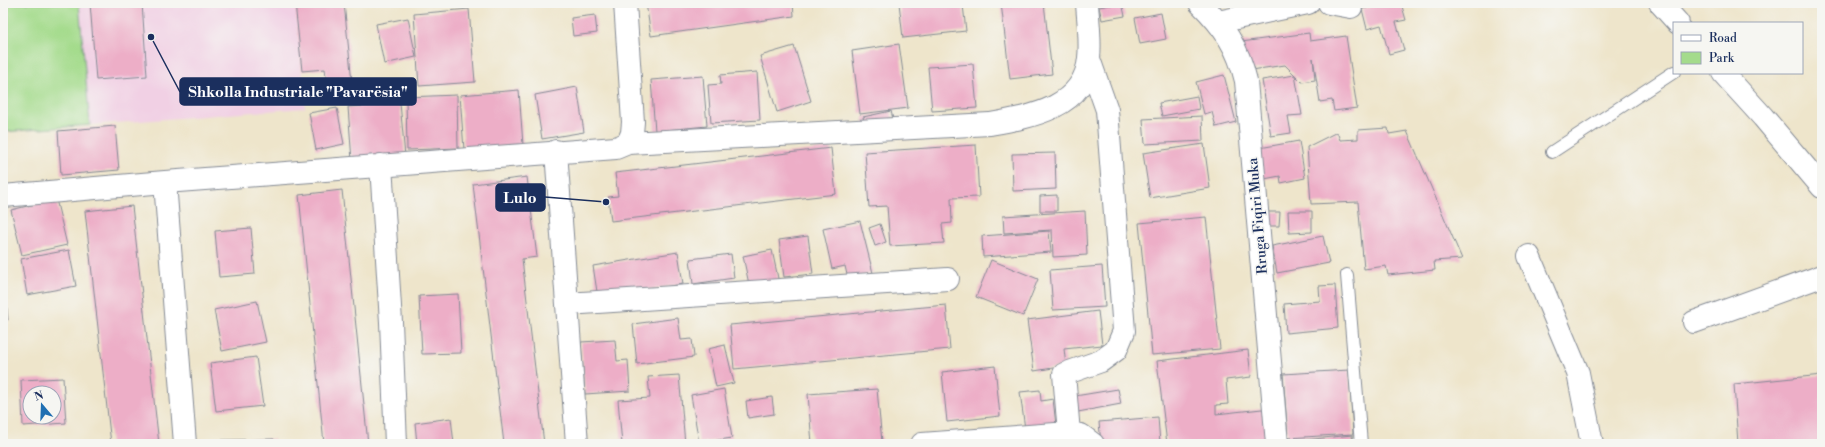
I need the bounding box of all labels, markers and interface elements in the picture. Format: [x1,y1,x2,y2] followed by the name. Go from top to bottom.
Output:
[1673,22,1803,74] legend
[1709,31,1737,46] text: Road
[1709,51,1735,66] text: Park
[180,78,416,105] callout: Shkolla Industriale "Pavarësia"
[188,83,408,102] text: Shkolla Industriale "Pavarësia"
[1244,156,1272,275] street label: Rruga Fiqiri Muka
[496,184,545,211] callout: Lulo
[503,189,537,208] text: Lulo
[22,385,62,425] north arrow
[33,388,46,405] text: N

